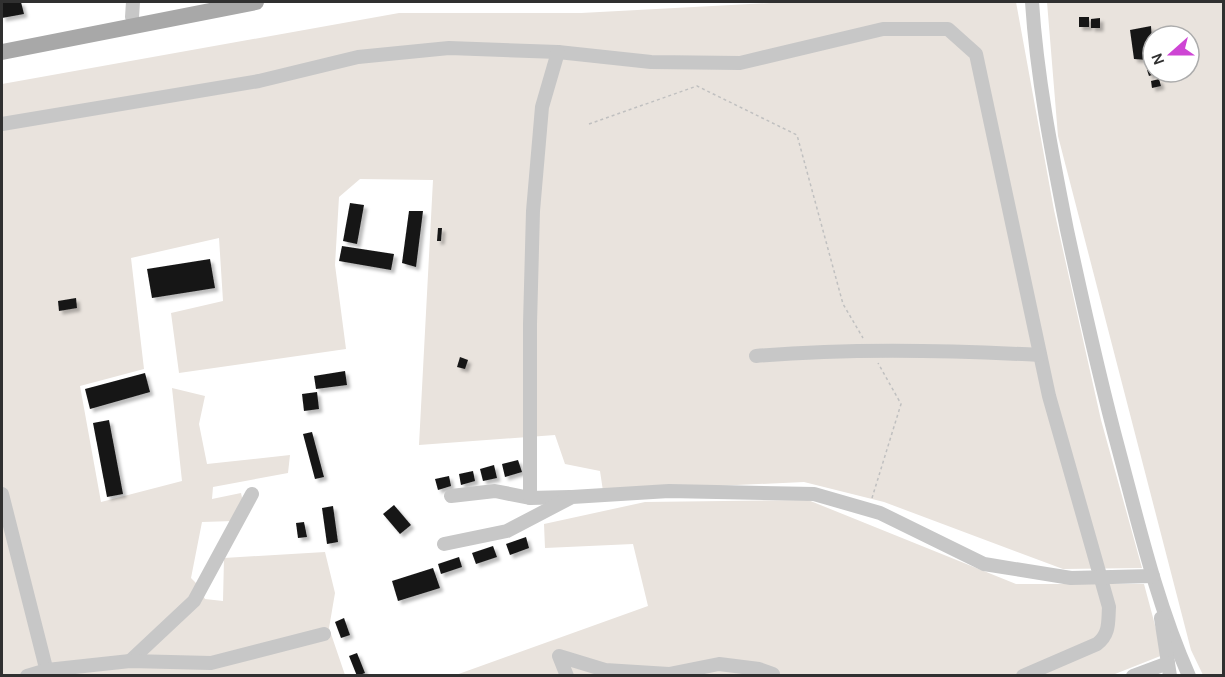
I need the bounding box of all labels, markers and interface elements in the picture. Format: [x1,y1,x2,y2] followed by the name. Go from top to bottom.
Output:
[1141,24,1201,84] north arrow
[1147,50,1168,68] text: N

